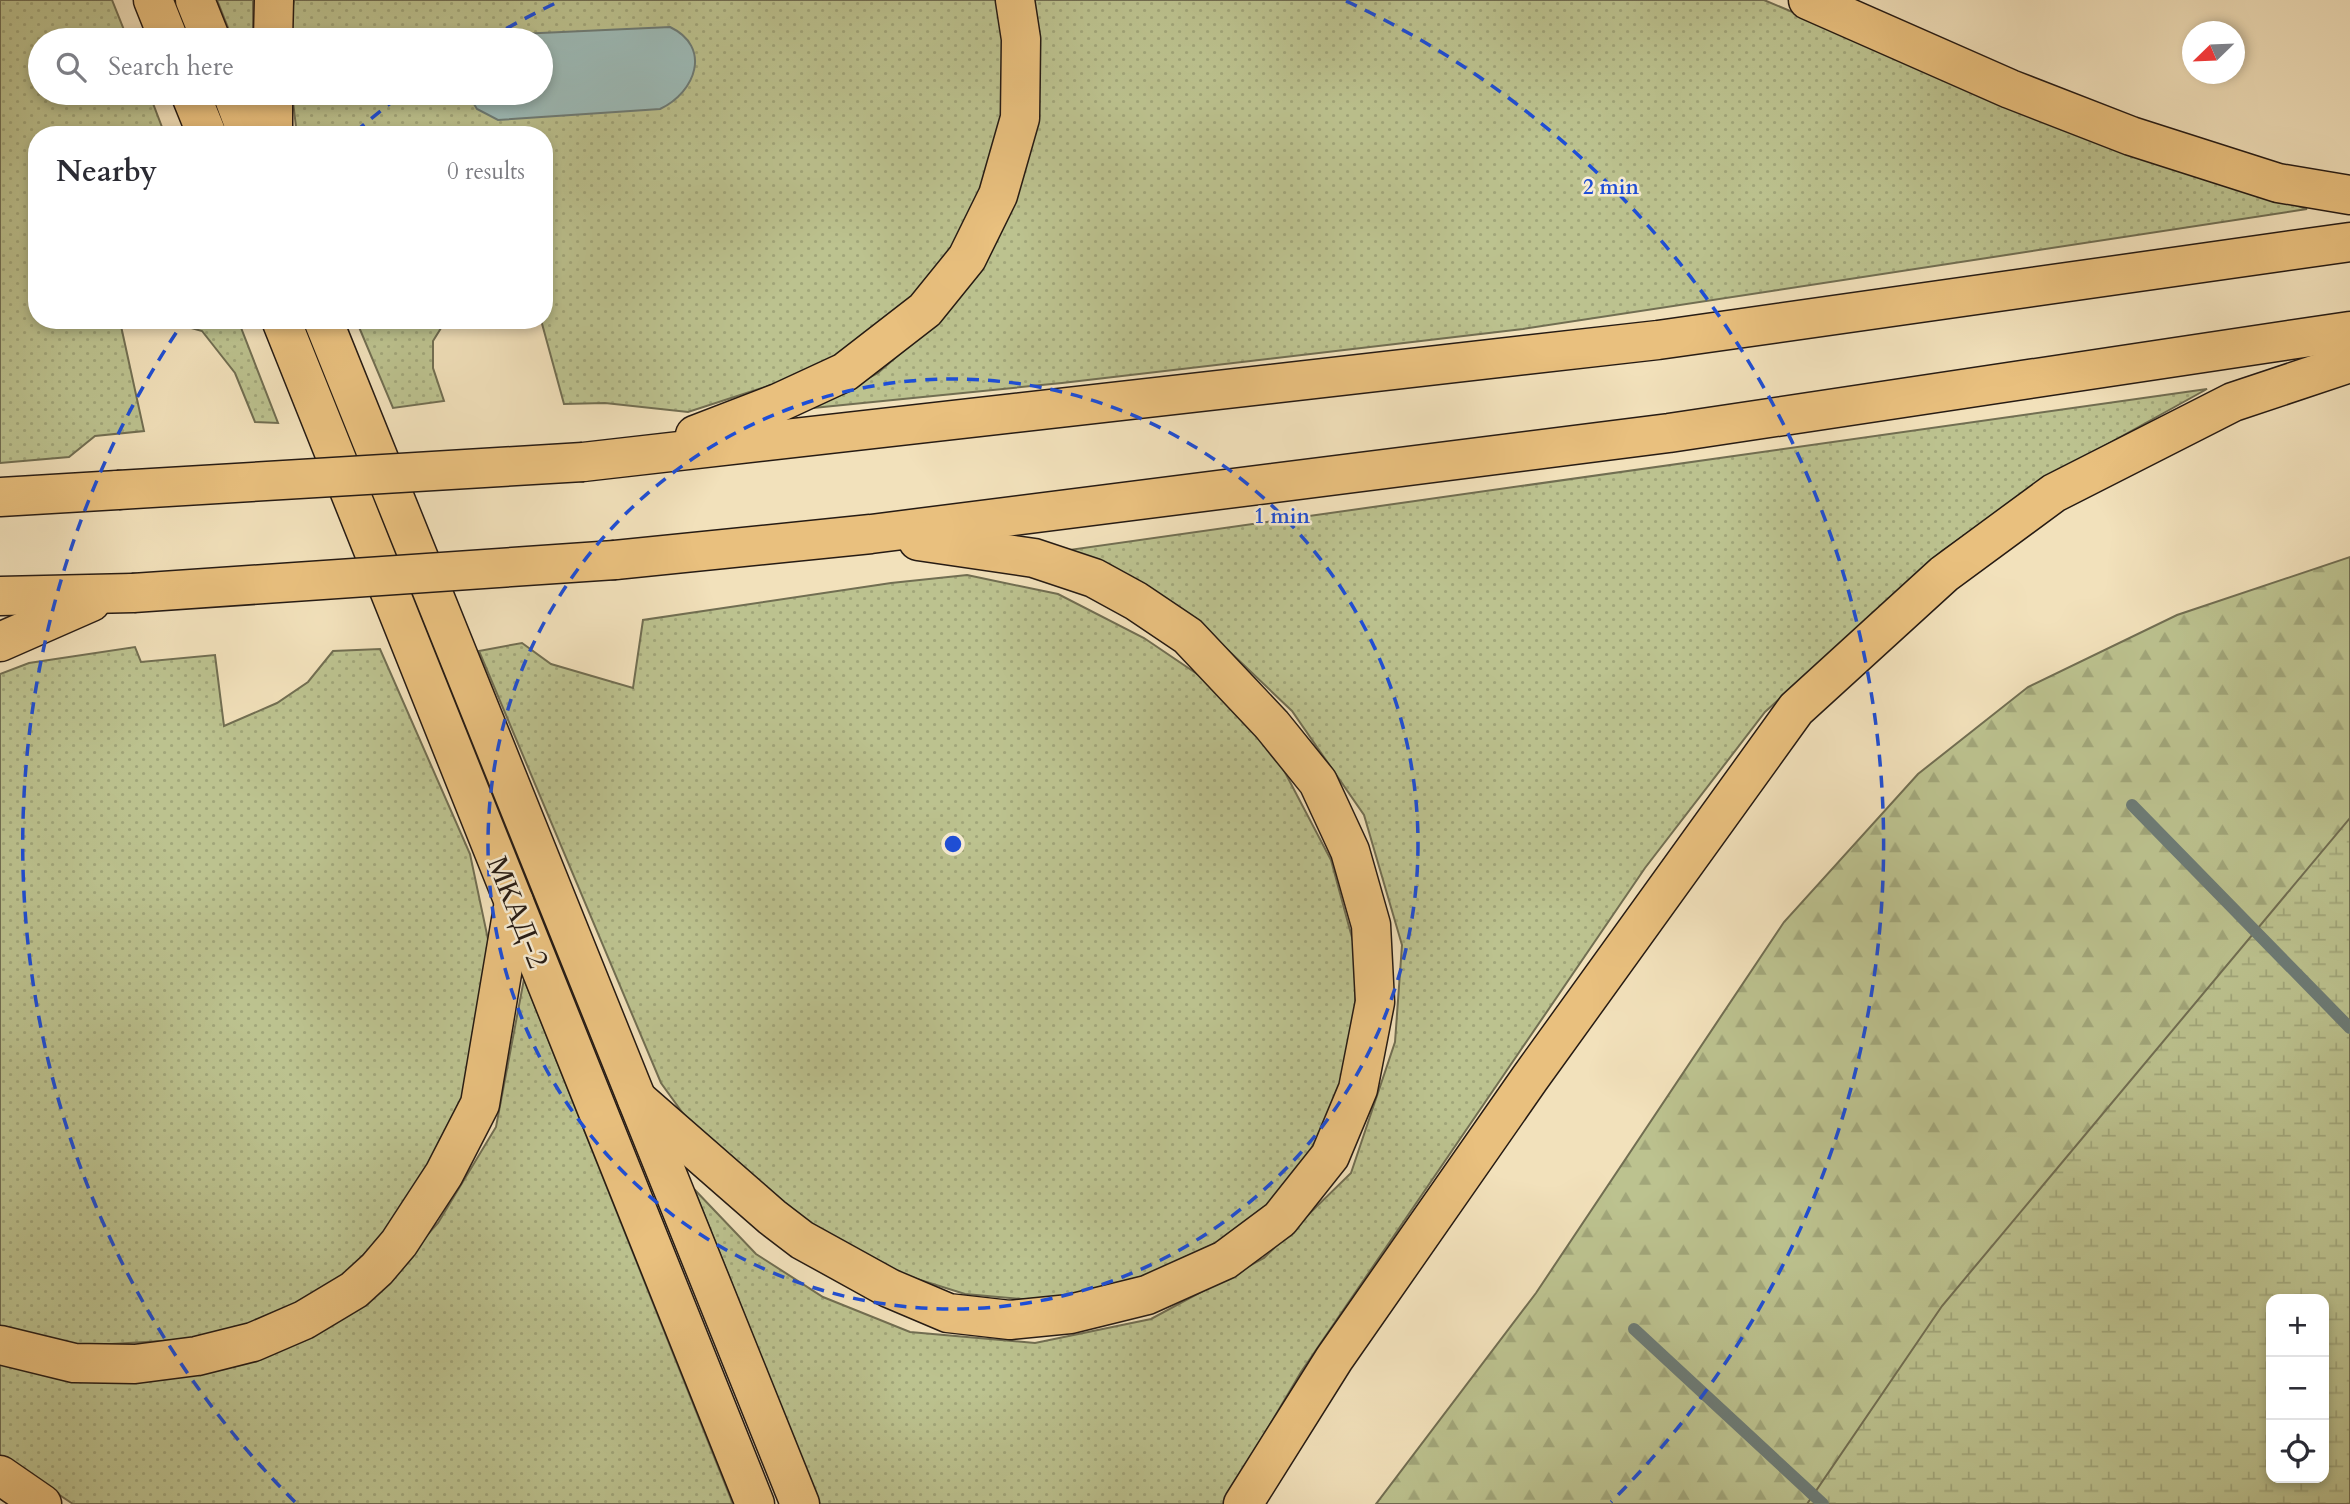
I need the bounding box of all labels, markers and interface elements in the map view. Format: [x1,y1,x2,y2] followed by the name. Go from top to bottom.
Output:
[2182,21,2245,84] north arrow
[28,28,553,105] search box
[52,48,90,86] icon: search
[108,49,234,84] text: Search here
[56,151,157,192] text: Nearby
[447,156,525,187] text: 0 results
[1583,173,1639,202] text: 2 min
[1254,502,1310,531] text: 1 min
[941,832,965,856] centre of rings
[477,850,559,974] street label: МКАД-2
[2266,1294,2329,1483] map controls
[2266,1294,2329,1357] button: +
[2266,1357,2329,1420] button: −
[2266,1420,2329,1483] button: locate

